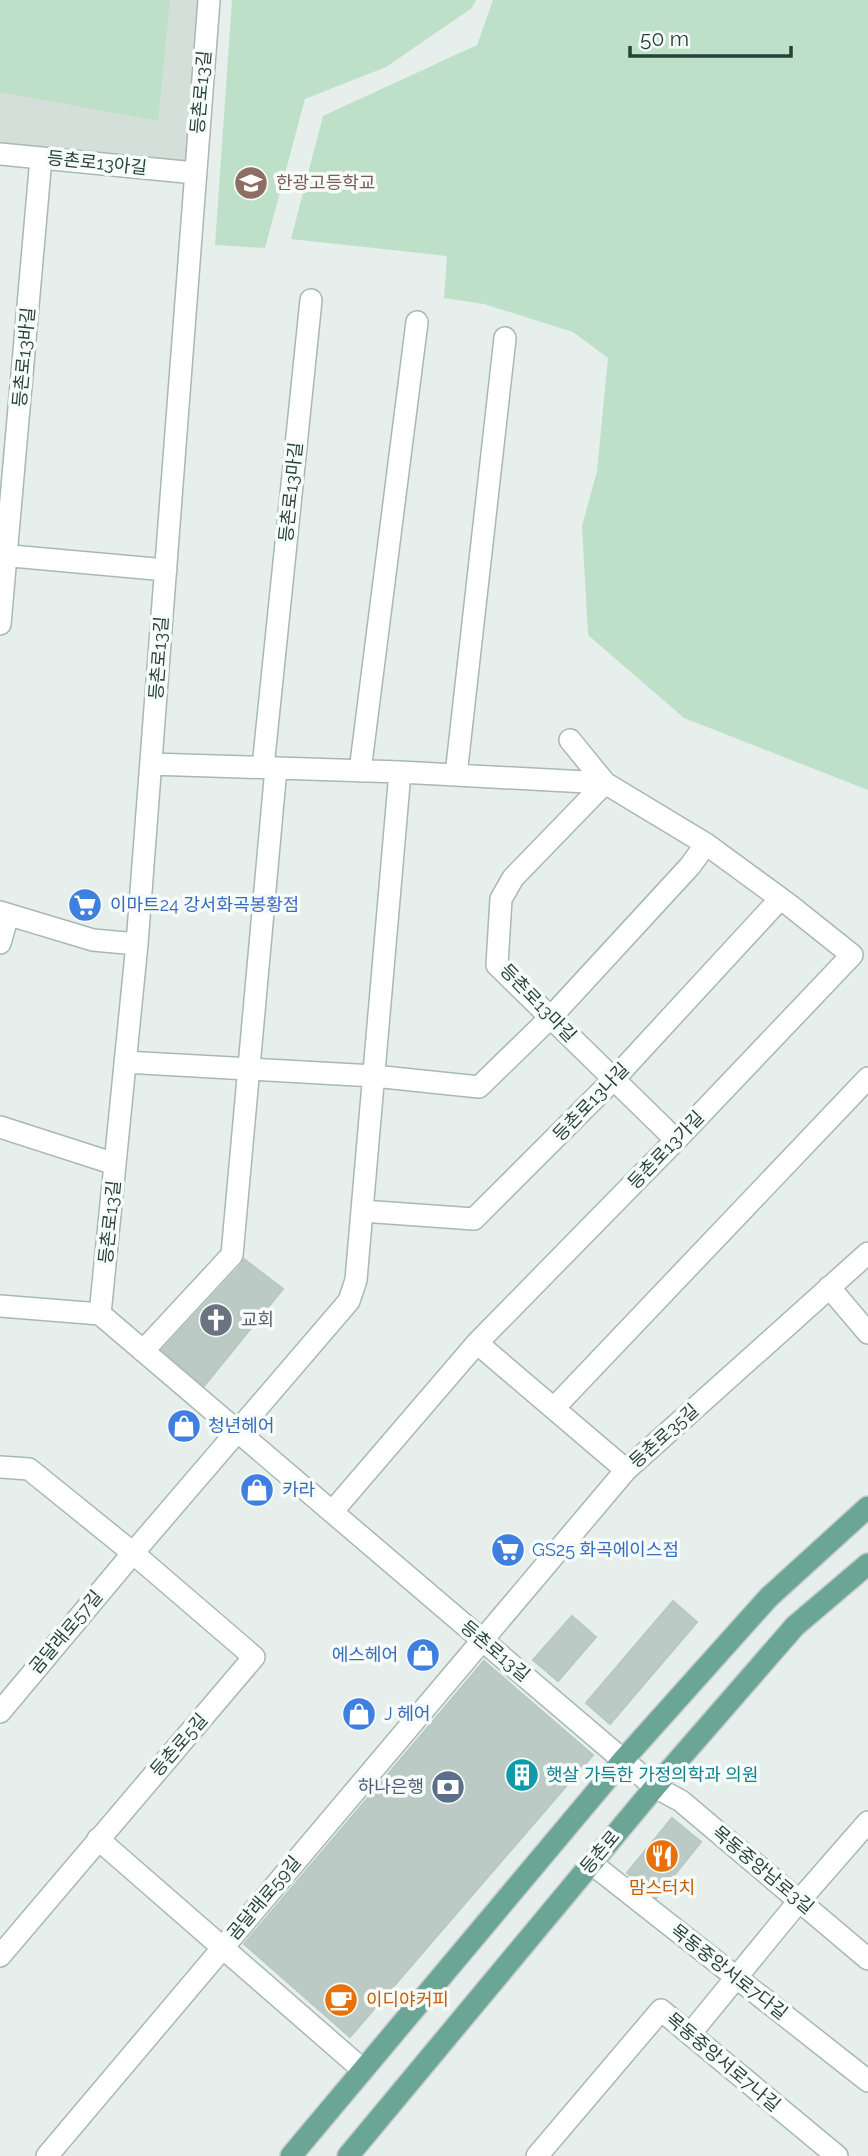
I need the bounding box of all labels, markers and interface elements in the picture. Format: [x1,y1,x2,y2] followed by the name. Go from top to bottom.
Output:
[630,14,791,58] scale bar
[640,26,689,51] text: 50 m
[186,49,215,134] street label: 등촌로13길
[46,147,148,178] street label: 등촌로13아길
[232,164,270,202] school or university icon: 한광고등학교
[276,172,375,193] place label: 한광고등학교
[9,306,38,408] street label: 등촌로13바길
[275,441,306,543] street label: 등촌로13마길
[145,616,172,700] street label: 등촌로13길
[66,886,104,924] supermarket icon: 이마트24 강서화곡봉황점
[110,894,299,915] place label: 이마트24 강서화곡봉황점
[496,959,581,1046] street label: 등촌로13마길
[548,1058,633,1145] street label: 등촌로13나길
[623,1106,708,1193] street label: 등촌로13가길
[95,1179,124,1265] street label: 등촌로13길
[197,1301,235,1339] church icon: 교회
[241,1309,274,1330] place label: 교회
[625,1399,703,1472] street label: 등촌로35길
[165,1407,203,1445] shop icon: 청년헤어
[208,1415,274,1436] place label: 청년헤어
[238,1471,276,1509] shop icon: 카라
[282,1479,316,1500] place label: 카라
[489,1531,527,1569] supermarket icon: GS25 화곡에이스점
[532,1539,679,1560] place label: GS25 화곡에이스점
[25,1586,107,1678] street label: 곰달래로57길
[457,1616,534,1686] street label: 등촌로13길
[404,1636,442,1674] shop icon: 에스헤어
[332,1644,398,1665] place label: 에스헤어
[340,1695,378,1733] shop icon: J 헤어
[384,1703,430,1724] place label: J 헤어
[146,1709,211,1780] street label: 등촌로5길
[503,1756,541,1794] building icon: 햇살 가득한 가정의학과 의원
[546,1764,759,1785] place label: 햇살 가득한 가정의학과 의원
[429,1768,467,1806] bank icon: 하나은행
[358,1776,424,1797] place label: 하나은행
[708,1821,818,1918] street label: 목동중앙남로3길
[576,1826,624,1877] street label: 등촌로
[643,1837,681,1875] restaurant icon: 맘스터치
[222,1851,305,1944] street label: 곰달래로59길
[629,1877,695,1898] place label: 맘스터치
[667,1920,792,2024] street label: 목동중앙서로7다길
[322,1981,360,2019] cafe icon: 이디야커피
[366,1989,449,2010] place label: 이디야커피
[662,2008,785,2115] street label: 목동중앙서로7나길

